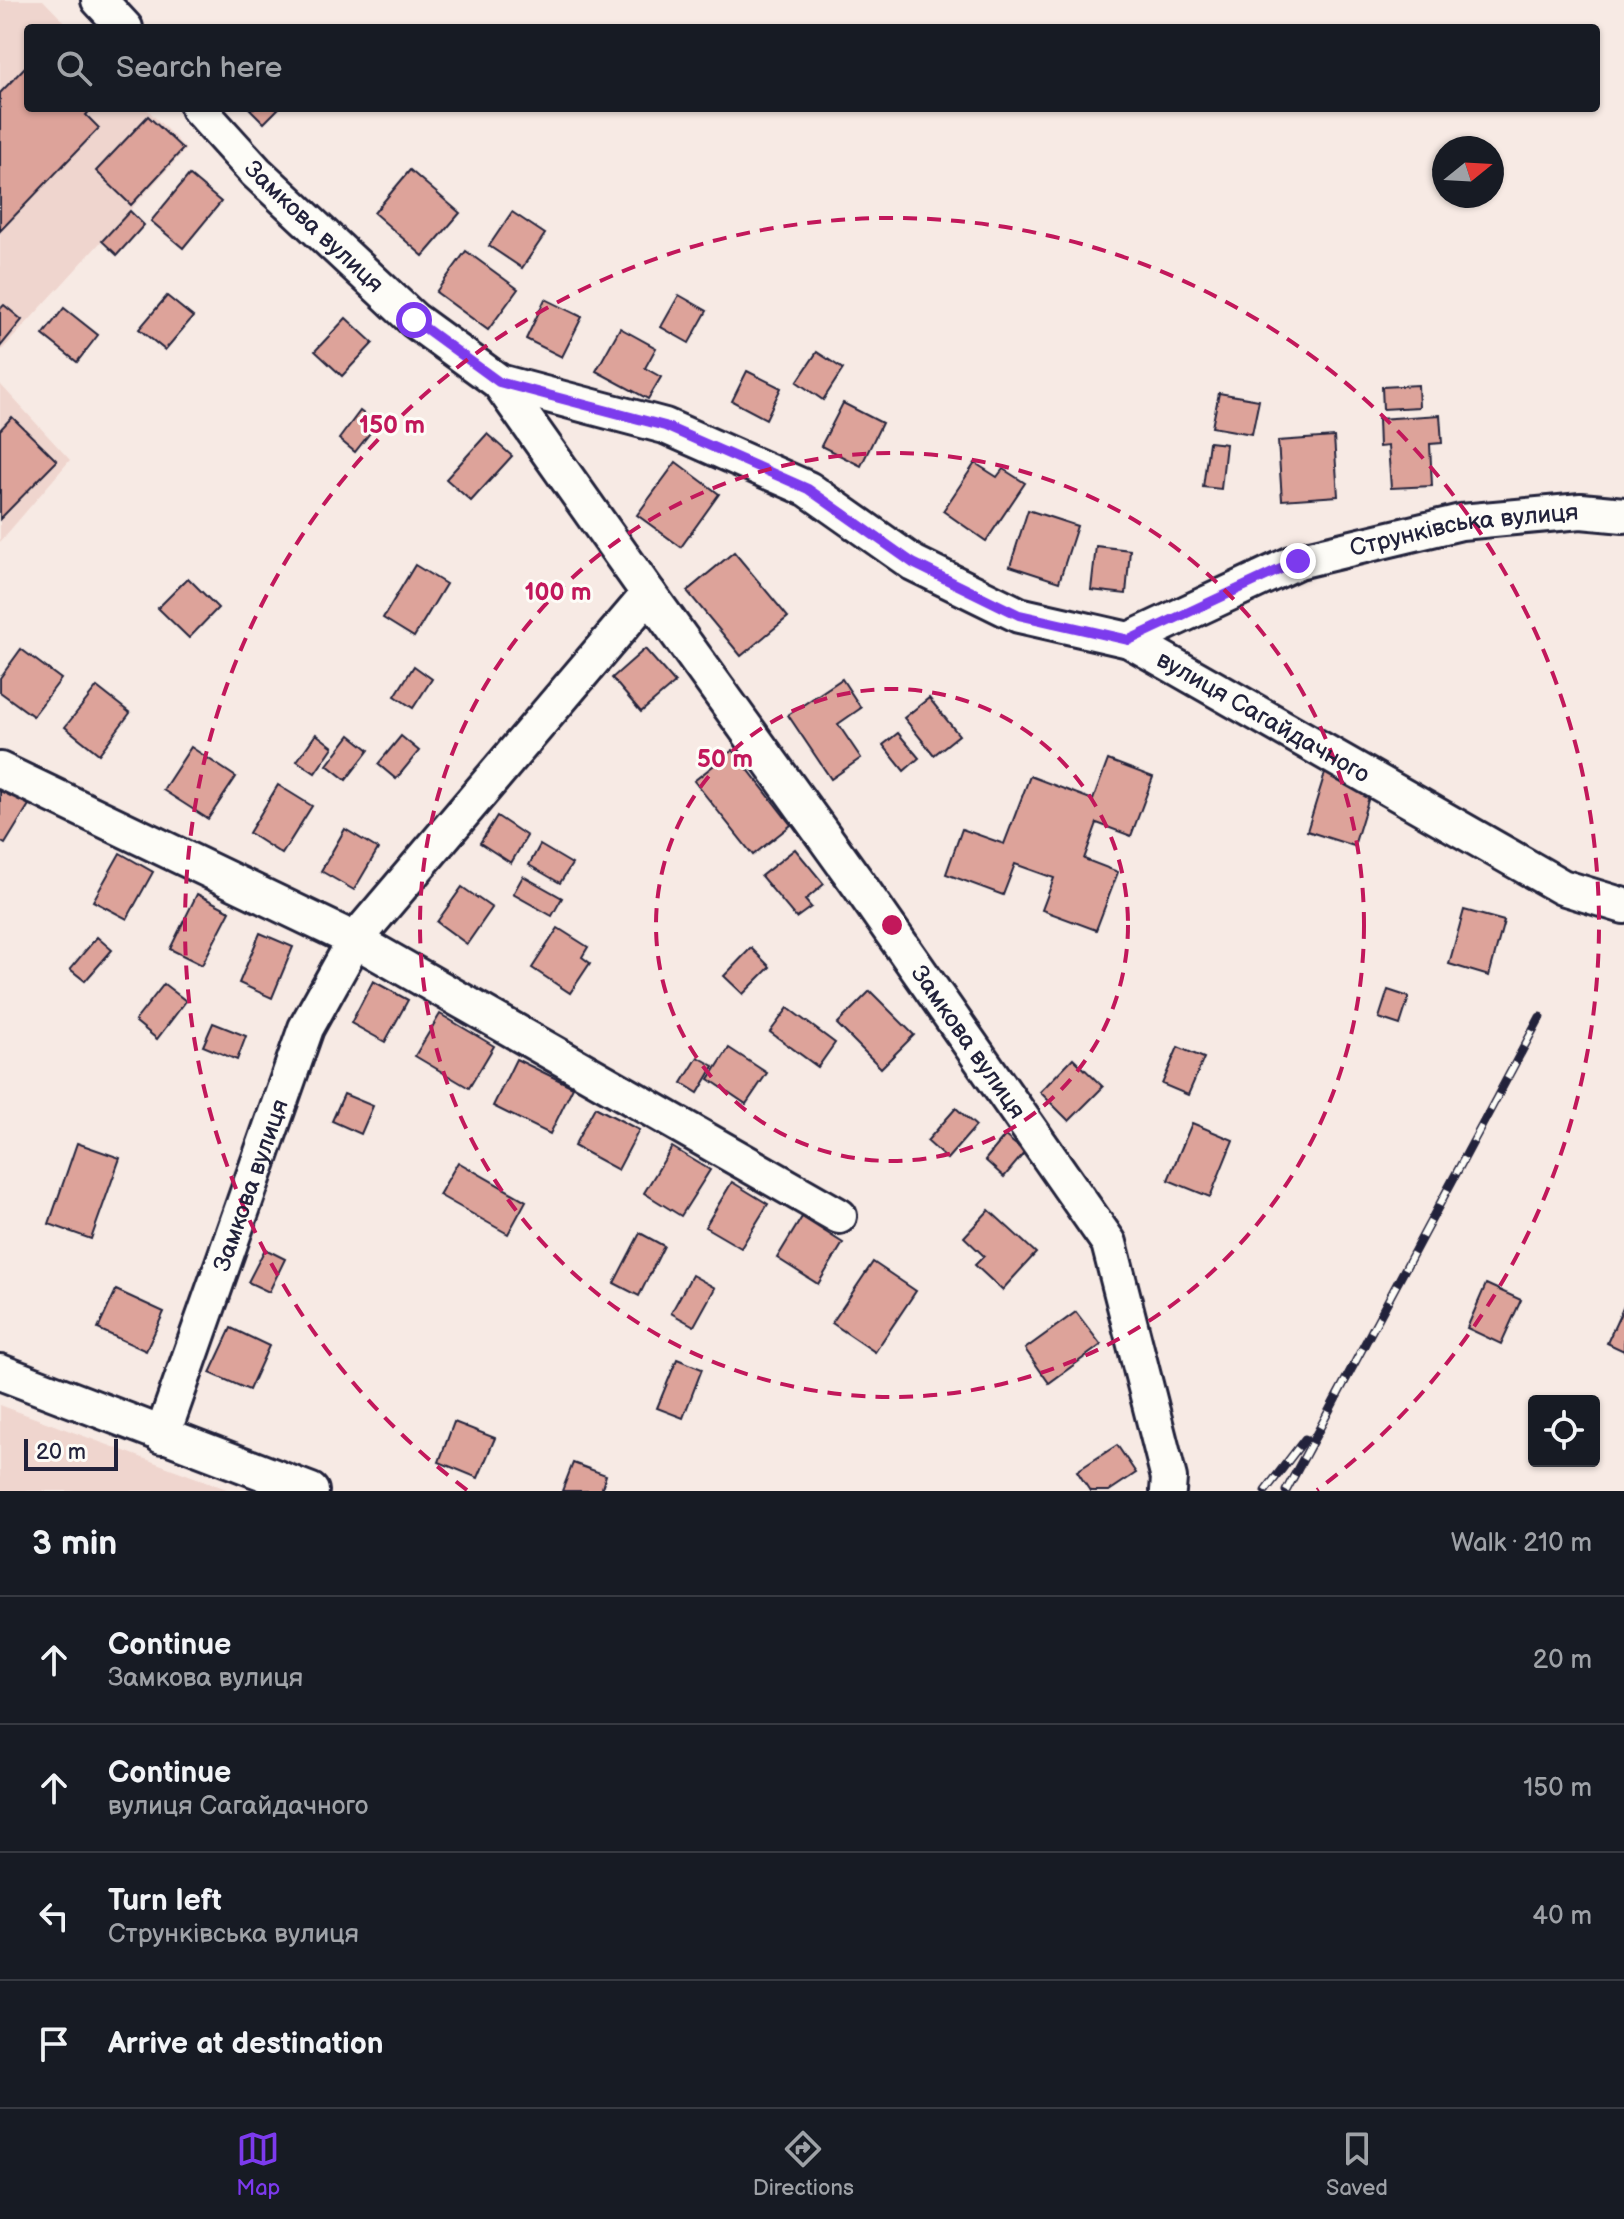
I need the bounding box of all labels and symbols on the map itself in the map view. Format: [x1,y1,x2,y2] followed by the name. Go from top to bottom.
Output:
[1432,136,1504,208] north arrow
[238,155,390,299] street label: Замкова вулиця
[396,302,432,338] route start
[359,411,425,440] text: 150 m
[1347,497,1580,563] street label: Струнківська вулиця
[1280,543,1316,579] route end
[525,578,591,607] text: 100 m
[1151,645,1375,789] street label: вулиця Сагайдачного
[697,745,753,774] text: 50 m
[878,911,906,939] centre of rings
[905,960,1032,1124] street label: Замкова вулиця
[207,1095,295,1275] street label: Замкова вулиця
[24,1435,118,1471] scale bar

